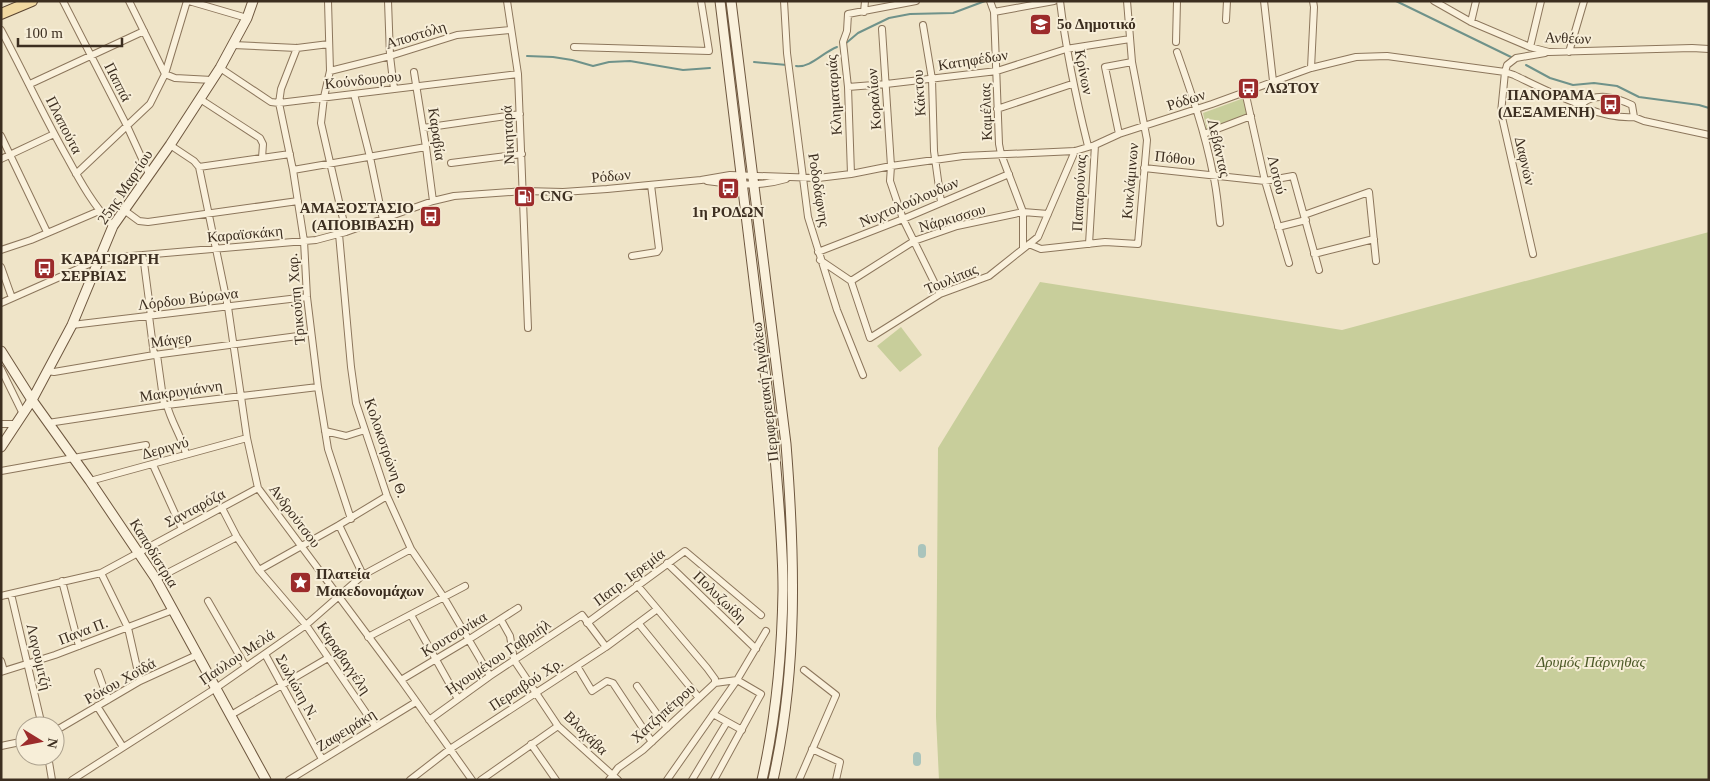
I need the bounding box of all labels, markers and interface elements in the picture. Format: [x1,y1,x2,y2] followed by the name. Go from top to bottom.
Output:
[1029,12,1053,36] school or university icon: 5ο Δημοτικό
[18,15,121,47] scale bar
[1057,16,1136,32] place label: 5ο Δημοτικό
[384,18,448,52] street label: Αποστόλη
[25,25,63,41] text: 100 m
[1544,29,1592,47] street label: Ανθέων
[937,47,1009,73] street label: Κατηφέδων
[1072,48,1096,96] street label: Κρίνων
[823,54,845,136] street label: Κληματαριάς
[101,60,135,104] street label: Παππά
[864,67,884,130] street label: Κοραλίων
[324,68,402,92] street label: Κούνδουρου
[909,69,929,117] street label: Κάκτου
[1237,76,1261,100] bus stop icon: ΛΩΤΟΥ
[1265,80,1320,96] place label: ΛΩΤΟΥ
[977,83,995,141] street label: Καμέλιας
[1165,86,1207,114] street label: Ρόδων
[1498,87,1595,121] place label: ΠΑΝΟΡΑΜΑ (ΔΕΞΑΜΕΝΗ)
[1599,92,1623,116] bus stop icon: ΠΑΝΟΡΑΜΑ (ΔΕΞΑΜΕΝΗ)
[43,94,85,157] street label: Πλαπούτα
[498,105,518,165] street label: Νικηταρά
[425,107,449,161] street label: Καραβία
[1205,117,1233,179] street label: Λεβάντας
[1512,135,1538,187] street label: Δαφνών
[1119,142,1141,220] street label: Κυκλάμινων
[94,147,156,227] street label: 25ης Μαρτίου
[1154,148,1196,168] street label: Πόθου
[805,152,833,228] street label: Ροδοδάφνης
[1069,154,1089,232] street label: Παπαρούνας
[1264,154,1290,196] street label: Λοτού
[591,166,632,186] street label: Ρόδων
[857,174,961,230] street label: Νυχτολούλουδων
[716,177,740,201] bus stop icon: 1η ΡΟΔΩΝ
[512,184,536,208] fuel station icon: CNG
[540,188,574,204] place label: CNG
[300,200,414,234] place label: ΑΜΑΞΟΣΤΑΣΙΟ (ΑΠΟΒΙΒΑΣΗ)
[917,201,987,235] street label: Νάρκισσου
[692,204,764,220] place label: 1η ΡΟΔΩΝ
[418,205,442,229] bus stop icon: ΑΜΑΞΟΣΤΑΣΙΟ (ΑΠΟΒΙΒΑΣΗ)
[206,223,284,245] street label: Καραϊσκάκη
[61,251,159,284] place label: ΚΑΡΑΓΙΩΡΓΗ ΣΕΡΒΙΑΣ
[284,253,308,345] street label: Τρικούπη Χαρ.
[33,256,57,280] bus stop icon: ΚΑΡΑΓΙΩΡΓΗ ΣΕΡΒΙΑΣ
[922,261,980,297] street label: Τουλίπας
[137,285,239,313] street label: Λόρδου Βύρωνα
[748,321,781,463] street label: Περιφερειακή Αιγάλεω
[149,329,193,351] street label: Μάγερ
[138,377,224,405] street label: Μακρυγιάννη
[361,396,411,500] street label: Κολοκοτρώνη Θ.
[140,434,190,462] street label: Δεριγνύ
[266,481,324,551] street label: Ανδρούτσου
[162,485,228,531] street label: Σανταρόζα
[127,516,181,590] street label: Καποδίστρια
[590,545,668,609] street label: Πατρ. Ιερεμία
[316,566,424,599] place label: Πλατεία Μακεδονομάχων
[690,568,750,626] street label: Πολυζωίδη
[288,571,312,595] place icon: Πλατεία Μακεδονομάχων
[418,608,490,660] street label: Κουτσονίκα
[56,614,110,648] street label: Πανα Π.
[443,616,554,698] street label: Ηγουμένου Γαβριήλ
[314,619,374,697] street label: Καραβαγγέλη
[24,622,54,692] street label: Λαγουμτζή
[197,626,278,688] street label: Παύλου Μελά
[273,652,321,722] street label: Σωλιώτη Ν.
[486,654,566,714] street label: Περαιβού Χρ.
[1535,654,1646,670] park label: Δρυμός Πάρνηθας
[82,655,159,707] street label: Ρόκου Χοϊδά
[628,680,698,746] street label: Χατζηπέτρου
[313,705,379,754] street label: Ζαφειράκη
[561,708,611,758] street label: Βλαχάβα
[15,716,65,766] north arrow
[44,737,61,749] text: N

